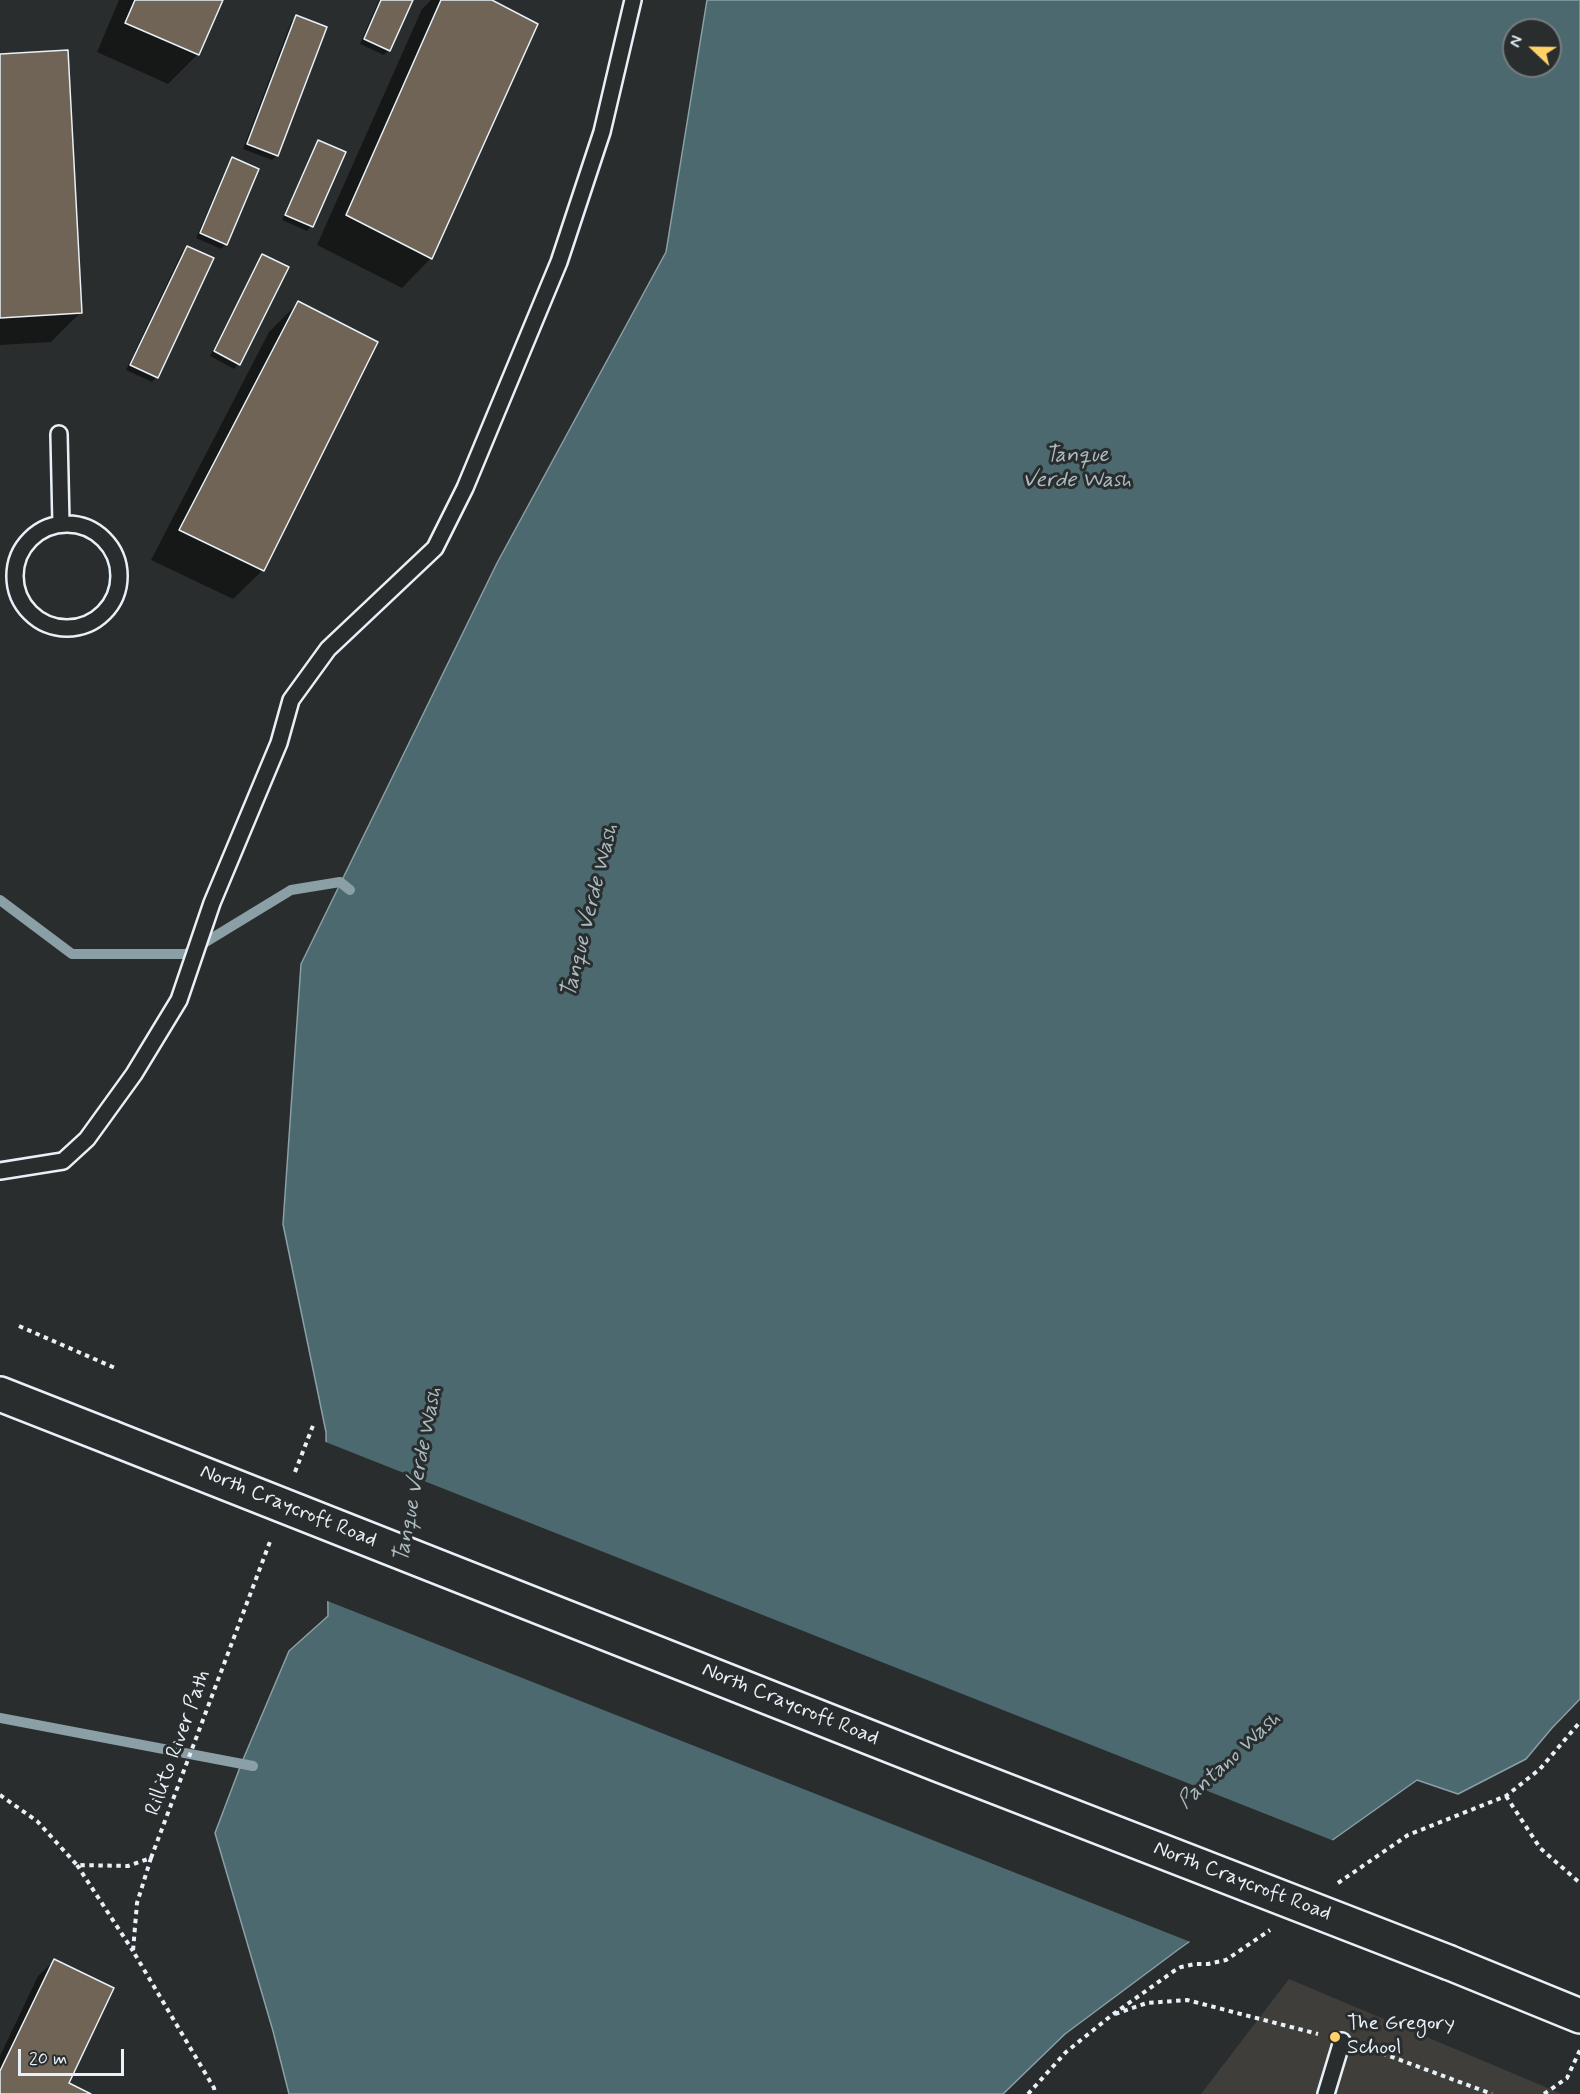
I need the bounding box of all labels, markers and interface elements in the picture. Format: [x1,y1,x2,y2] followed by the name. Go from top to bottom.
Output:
[1502,18,1562,78] north arrow
[1505,33,1528,51] text: N
[1022,443,1132,494] water label: Tanque Verde Wash
[557,821,625,1001] water label: Tanque Verde Wash
[389,1385,449,1565] water label: Tanque Verde Wash
[196,1460,380,1554] street label: North Craycroft Road
[698,1658,882,1752] street label: North Craycroft Road
[141,1667,217,1819] street label: Rillito River Path
[1173,1706,1287,1816] water label: Pantano Wash
[1150,1836,1334,1928] street label: North Craycroft Road
[1347,2012,1455,2062] place label: The Gregory School
[1328,2030,1342,2044] marker: The Gregory School
[21,2037,128,2075] scale bar
[29,2047,67,2071] text: 20 m

